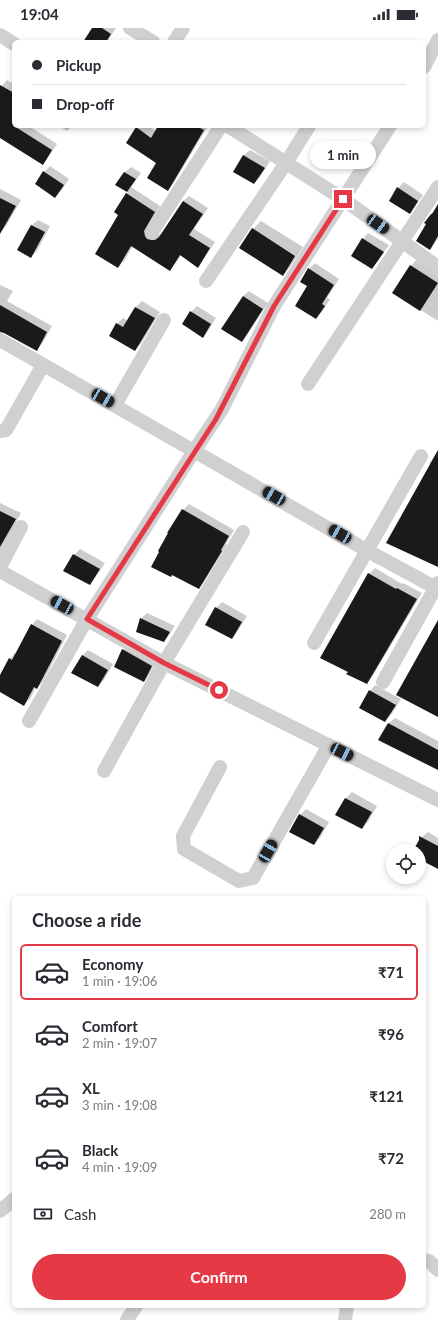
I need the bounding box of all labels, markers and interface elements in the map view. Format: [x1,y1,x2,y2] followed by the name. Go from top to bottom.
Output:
[20,5,59,23] text: 19:04
[56,56,101,74] text: Pickup
[56,95,114,113] text: Drop-off
[310,141,376,169] callout: 1 min
[327,147,359,163] text: 1 min
[334,190,352,208] route end
[365,212,391,236] car
[90,387,116,409] car
[261,485,287,507] car
[327,523,353,545] car
[49,594,75,616] car
[210,681,228,699] route start
[329,741,355,763] car
[257,838,279,864] car
[386,844,426,884] map controls
[386,844,426,884] button: locate
[32,909,141,931] text: Choose a ride
[34,954,70,990] icon: car
[82,955,143,973] text: Economy
[378,963,404,981] text: ₹71
[82,973,157,989] text: 1 min · 19:06
[34,1016,70,1052] icon: car
[82,1017,138,1035] text: Comfort
[378,1025,404,1043] text: ₹96
[82,1035,157,1051] text: 2 min · 19:07
[34,1078,70,1114] icon: car
[82,1079,100,1097] text: XL
[369,1087,404,1105] text: ₹121
[82,1097,157,1113] text: 3 min · 19:08
[34,1140,70,1176] icon: car
[82,1141,118,1159] text: Black
[378,1149,404,1167] text: ₹72
[82,1159,157,1175] text: 4 min · 19:09
[32,1203,54,1225] icon: cash
[64,1205,96,1223] text: Cash
[369,1206,406,1222] text: 280 m
[32,1254,406,1300] button: Confirm

